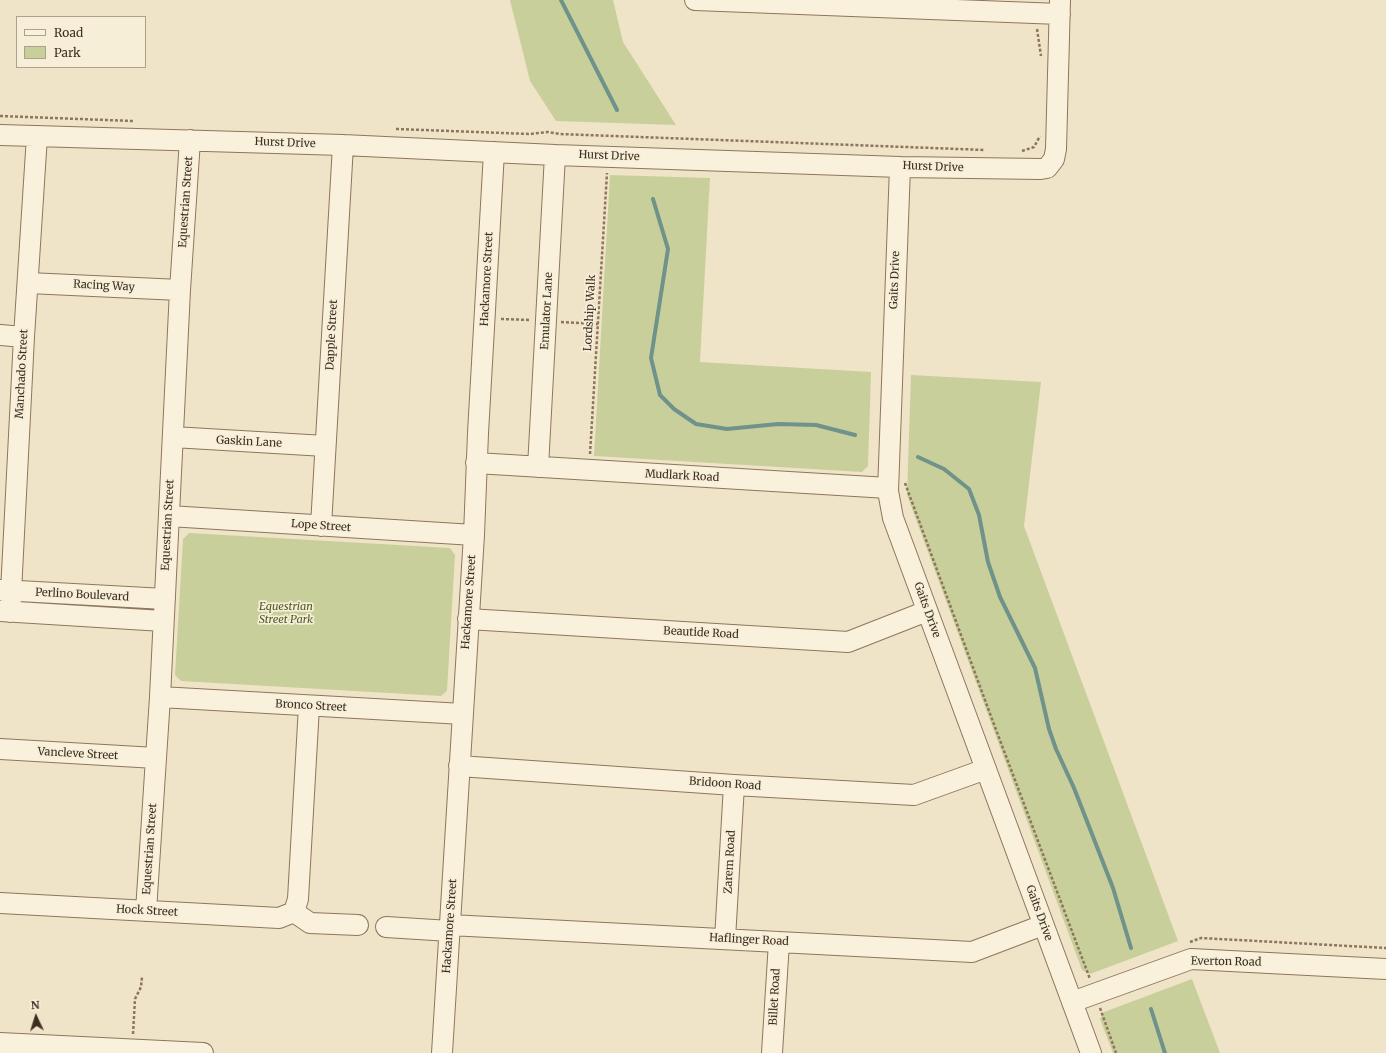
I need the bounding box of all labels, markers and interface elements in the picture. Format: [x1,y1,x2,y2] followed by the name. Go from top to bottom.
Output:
[16,16,146,68] legend
[54,25,83,40] text: Road
[54,45,81,60] text: Park
[254,135,316,151] street label: Hurst Drive
[578,148,640,164] street label: Hurst Drive
[176,156,196,248] street label: Equestrian Street
[902,159,964,175] street label: Hurst Drive
[478,231,496,327] street label: Hackamore Street
[887,251,903,309] street label: Gaits Drive
[538,272,556,350] street label: Emulator Lane
[581,274,599,352] street label: Lordship Walk
[73,278,135,294] street label: Racing Way
[324,299,340,371] street label: Dapple Street
[13,329,31,419] street label: Manchado Street
[216,434,282,450] street label: Gaskin Lane
[644,467,720,485] street label: Mudlark Road
[159,479,177,571] street label: Equestrian Street
[290,517,352,535] street label: Lope Street
[459,554,479,650] street label: Hackamore Street
[911,580,943,640] street label: Gaits Drive
[35,586,129,604] street label: Perlino Boulevard
[259,600,313,626] park label: Equestrian Street Park
[663,624,739,642] street label: Beautide Road
[275,698,347,714] street label: Bronco Street
[37,745,119,763] street label: Vancleve Street
[689,775,761,793] street label: Bridoon Road
[140,803,160,895] street label: Equestrian Street
[722,830,738,894] street label: Zarem Road
[440,878,460,974] street label: Hackamore Street
[1023,883,1055,943] street label: Gaits Drive
[116,903,178,919] street label: Hock Street
[709,931,789,949] street label: Haflinger Road
[1191,955,1261,969] street label: Everton Road
[767,968,783,1026] street label: Billet Road
[16,997,56,1037] north arrow
[30,998,40,1012] text: N

